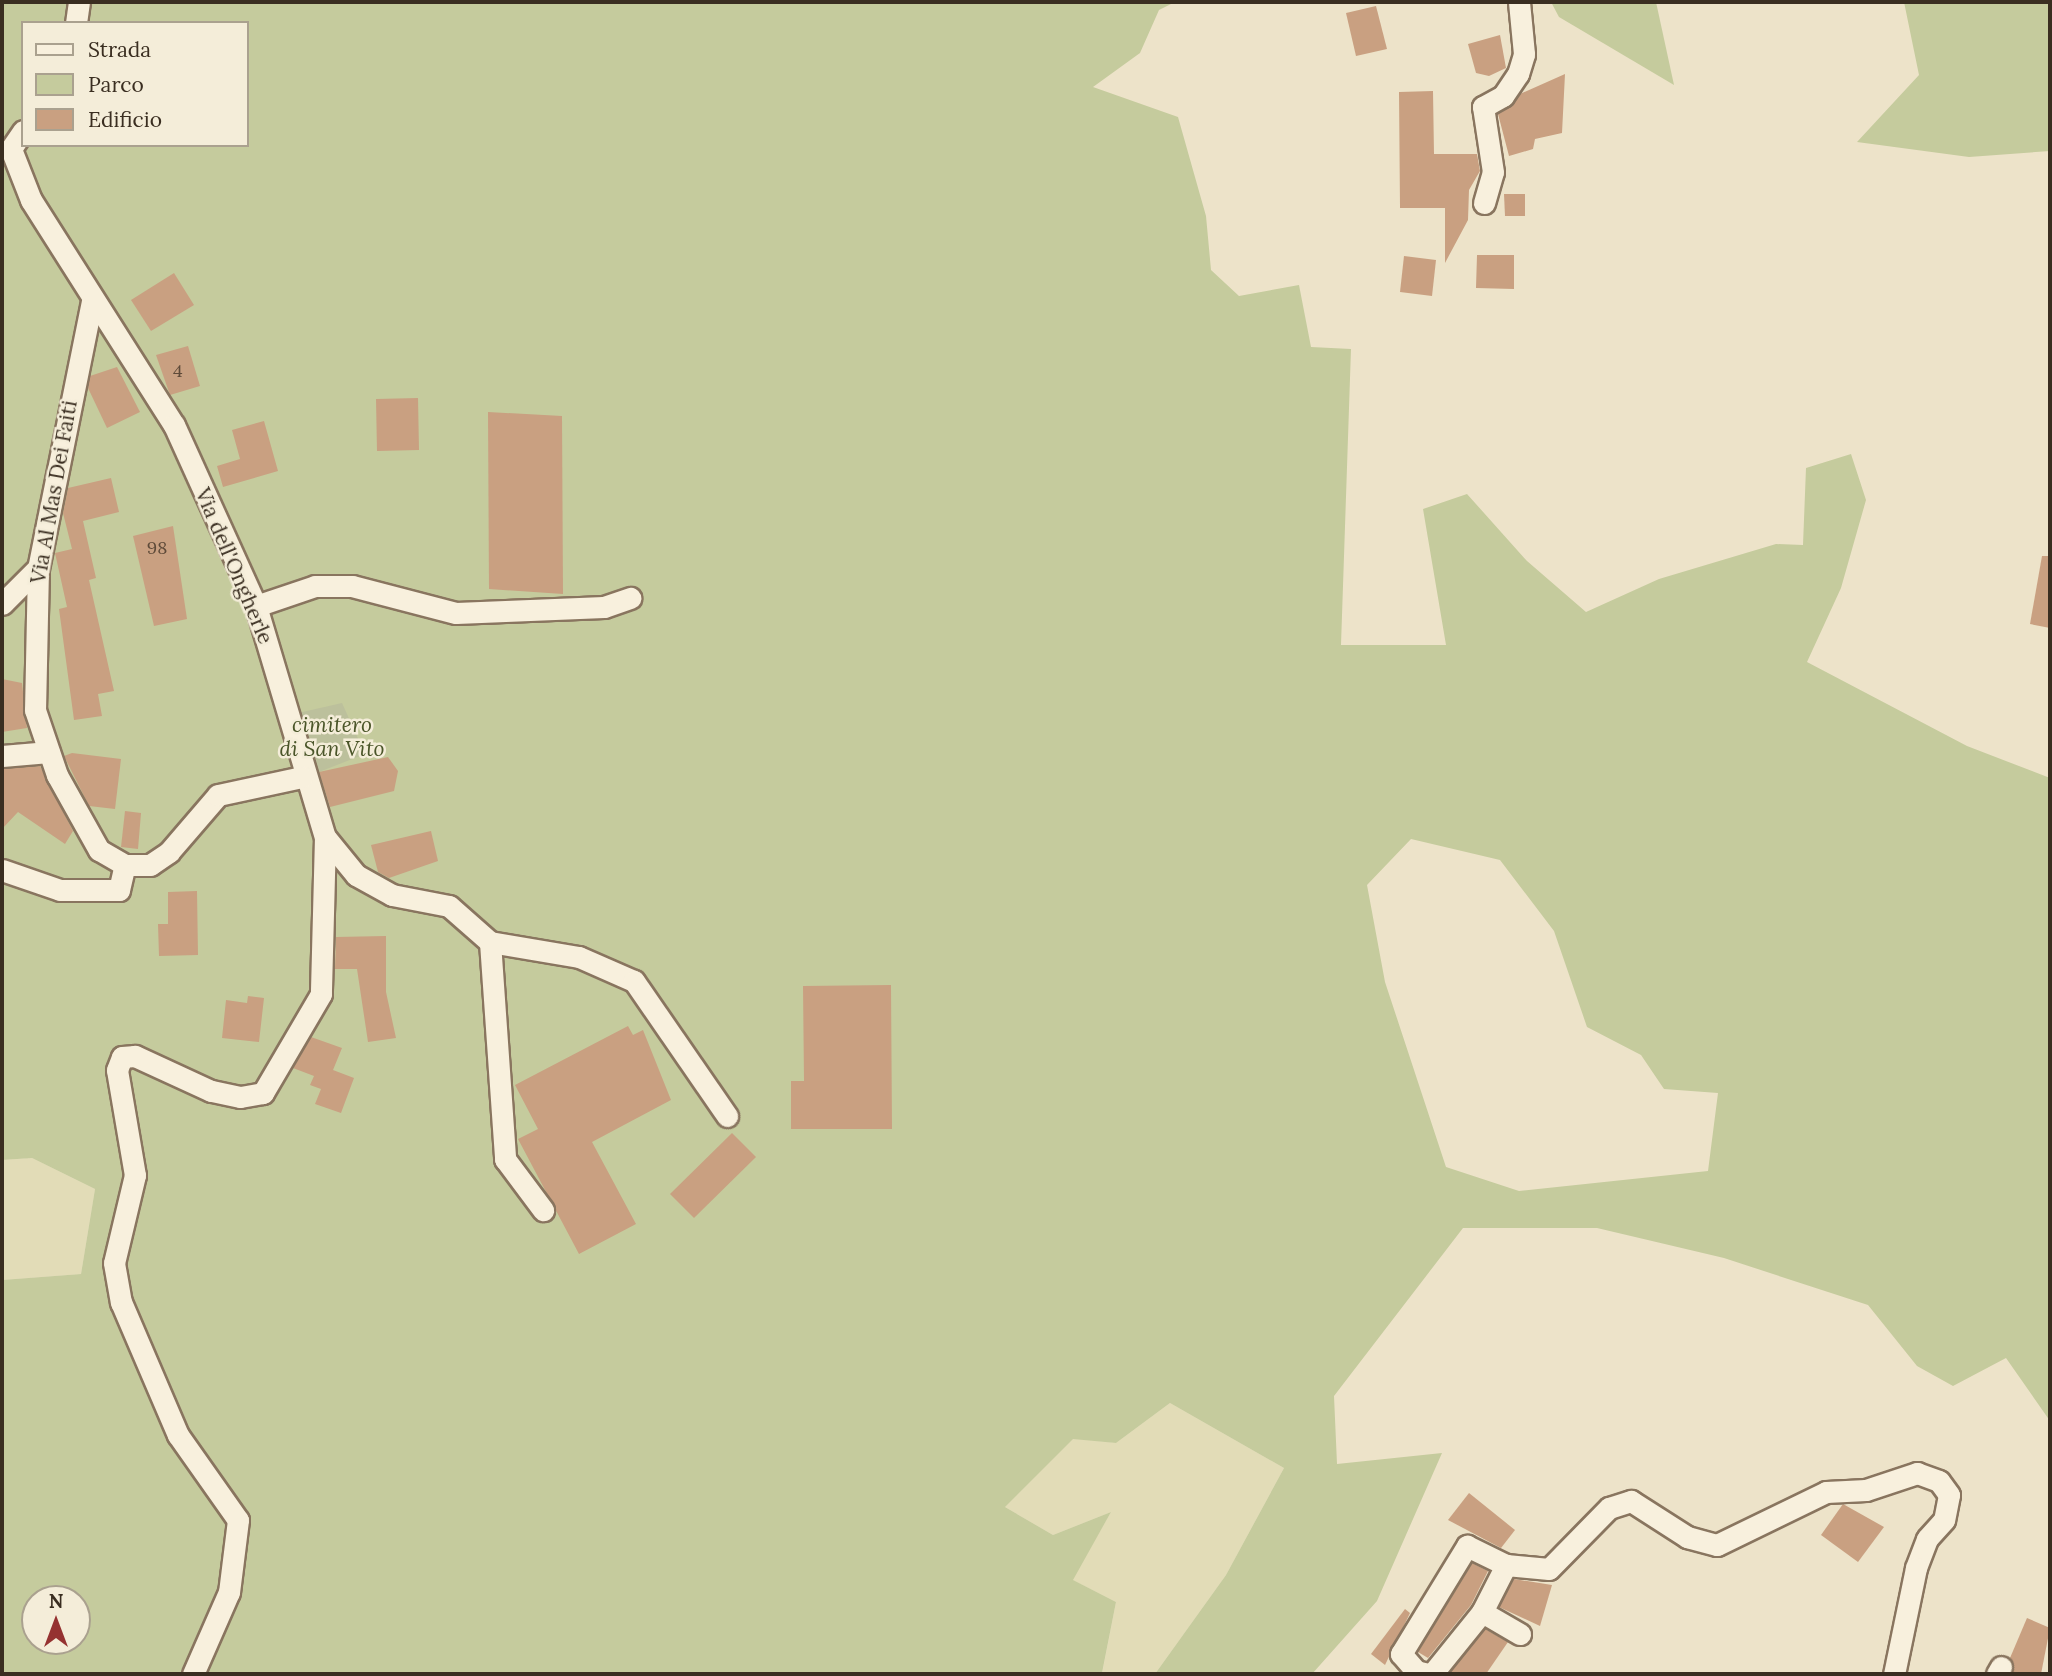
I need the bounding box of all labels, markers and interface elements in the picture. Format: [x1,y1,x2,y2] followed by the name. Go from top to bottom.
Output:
[21,21,248,147] legend
[88,36,151,63] text: Strada
[88,71,144,98] text: Parco
[88,106,162,133] text: Edificio
[173,360,183,382] house number: 4
[25,398,83,586] street label: Via Al Mas Dei Faiti
[190,484,278,648] street label: Via dell'Ongherle
[147,537,167,559] house number: 98
[280,712,384,762] park label: cimitero di San Vito
[21,1585,91,1655] north arrow
[49,1589,63,1613] text: N

